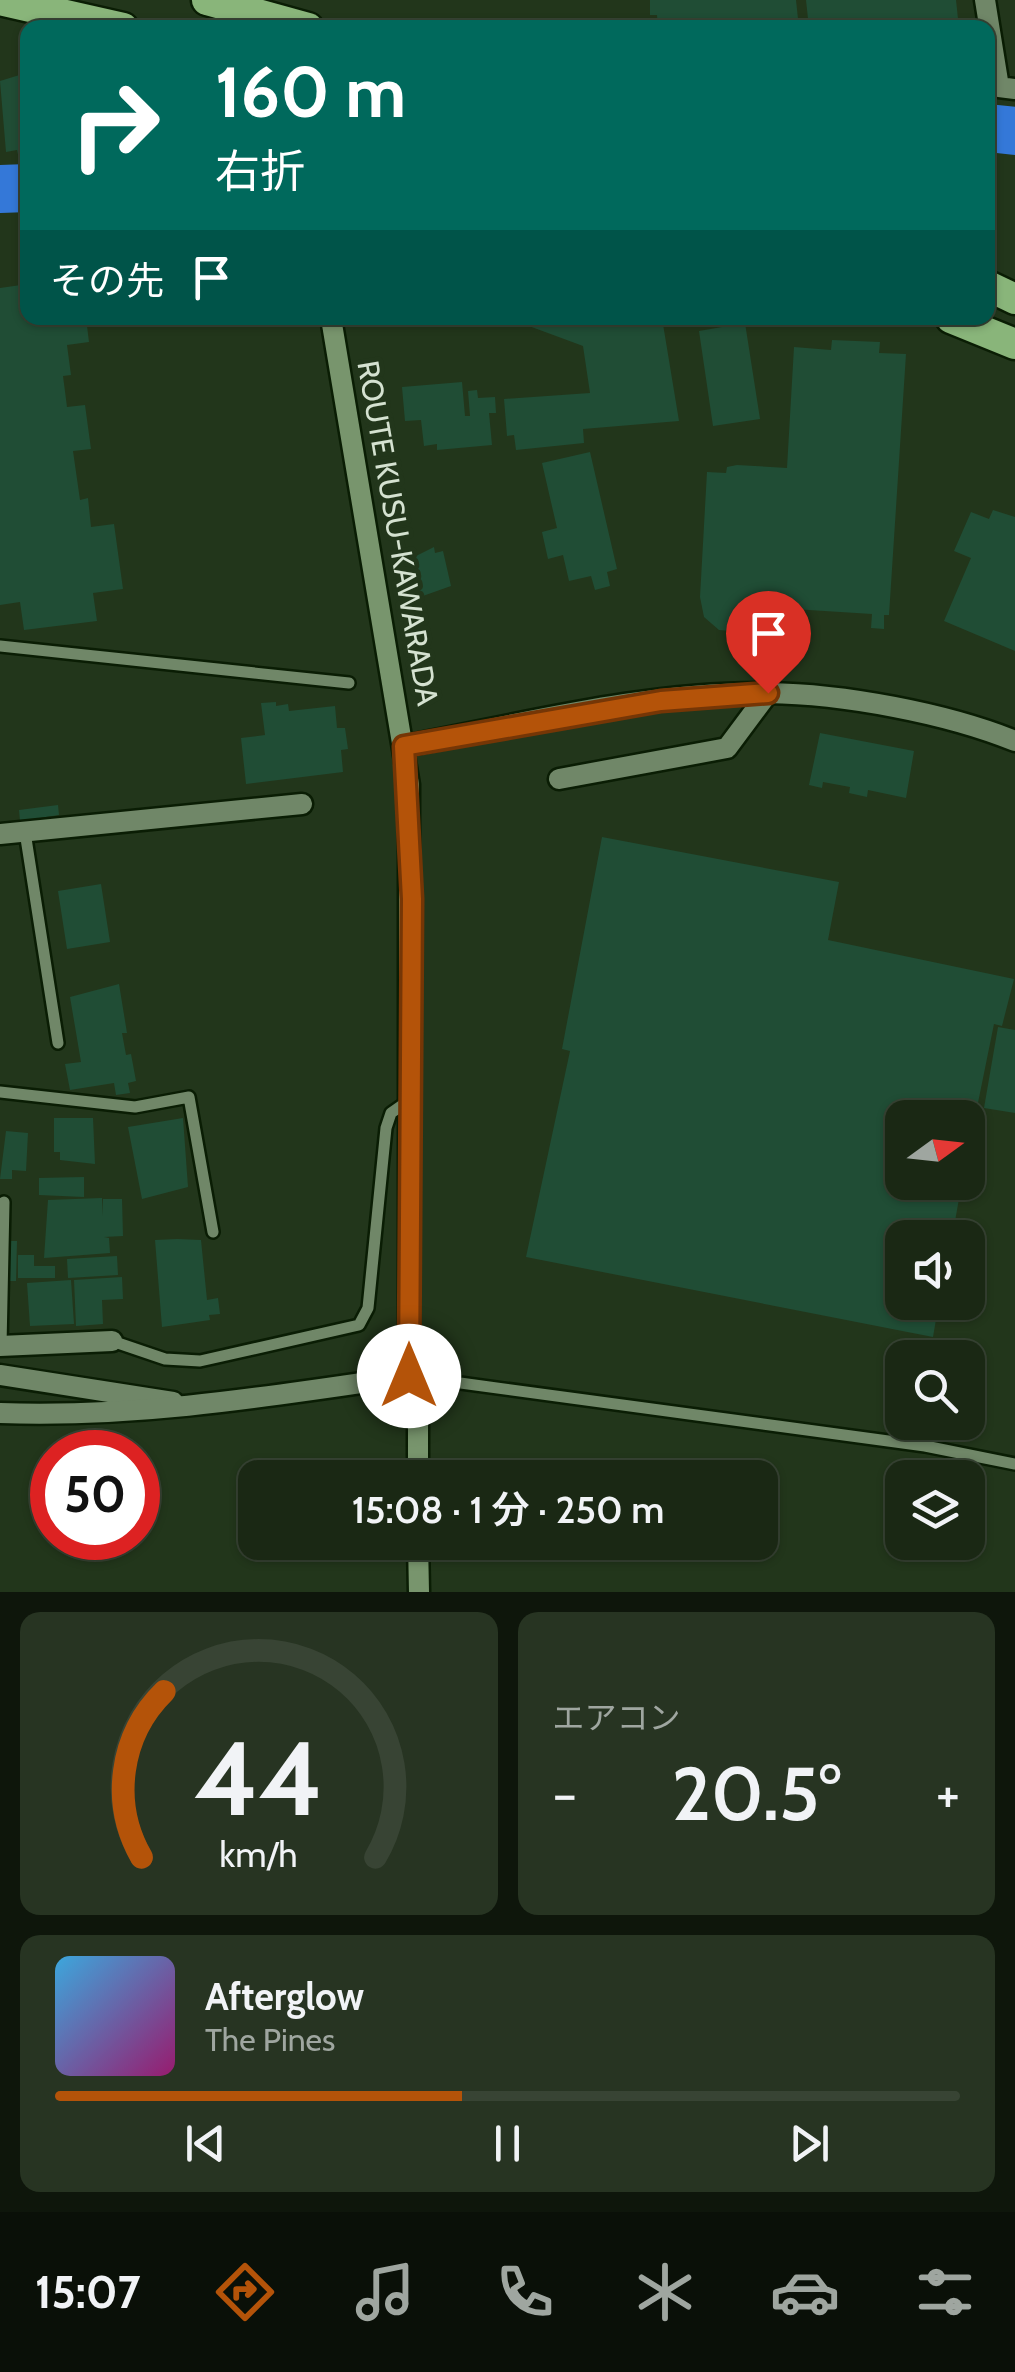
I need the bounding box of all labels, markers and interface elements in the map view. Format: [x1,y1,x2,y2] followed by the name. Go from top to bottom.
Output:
[215,49,406,135] text: 160 m
[50,60,180,190] icon: right
[215,144,305,198] text: 右折
[184,250,239,305] icon: arrive
[50,257,164,304] text: その先
[349,358,447,709] street label: ROUTE KUSU-KAWARADA
[726,591,811,694] pin
[741,606,796,661] icon: arrive
[885,1100,985,1200] north arrow
[885,1100,985,1560] map controls
[885,1220,985,1320] button: sound
[357,1324,461,1428] position arrow
[885,1340,985,1440] button: search
[30,1430,160,1560] speed limit sign: 50
[885,1460,985,1560] button: layers
[352,1486,664,1533] text: 15:08 · 1 分 · 250 m
[553,1698,681,1737] text: エアコン
[194,1715,323,1841] text: 44
[671,1748,841,1839] text: 20.5°
[553,1760,577,1827] text: −
[936,1760,960,1827] text: +
[220,1833,298,1876] text: km/h
[205,1973,364,2020] text: Afterglow
[205,2020,335,2059] text: The Pines
[178,2116,233,2171] icon: previous
[480,2116,535,2171] icon: pause
[782,2116,837,2171] icon: next
[210,2257,280,2327] icon: directions
[350,2257,420,2327] icon: music
[490,2257,560,2327] icon: phone
[630,2257,700,2327] icon: climate
[770,2257,840,2327] icon: car
[910,2257,980,2327] icon: filters
[35,2265,140,2319] text: 15:07

